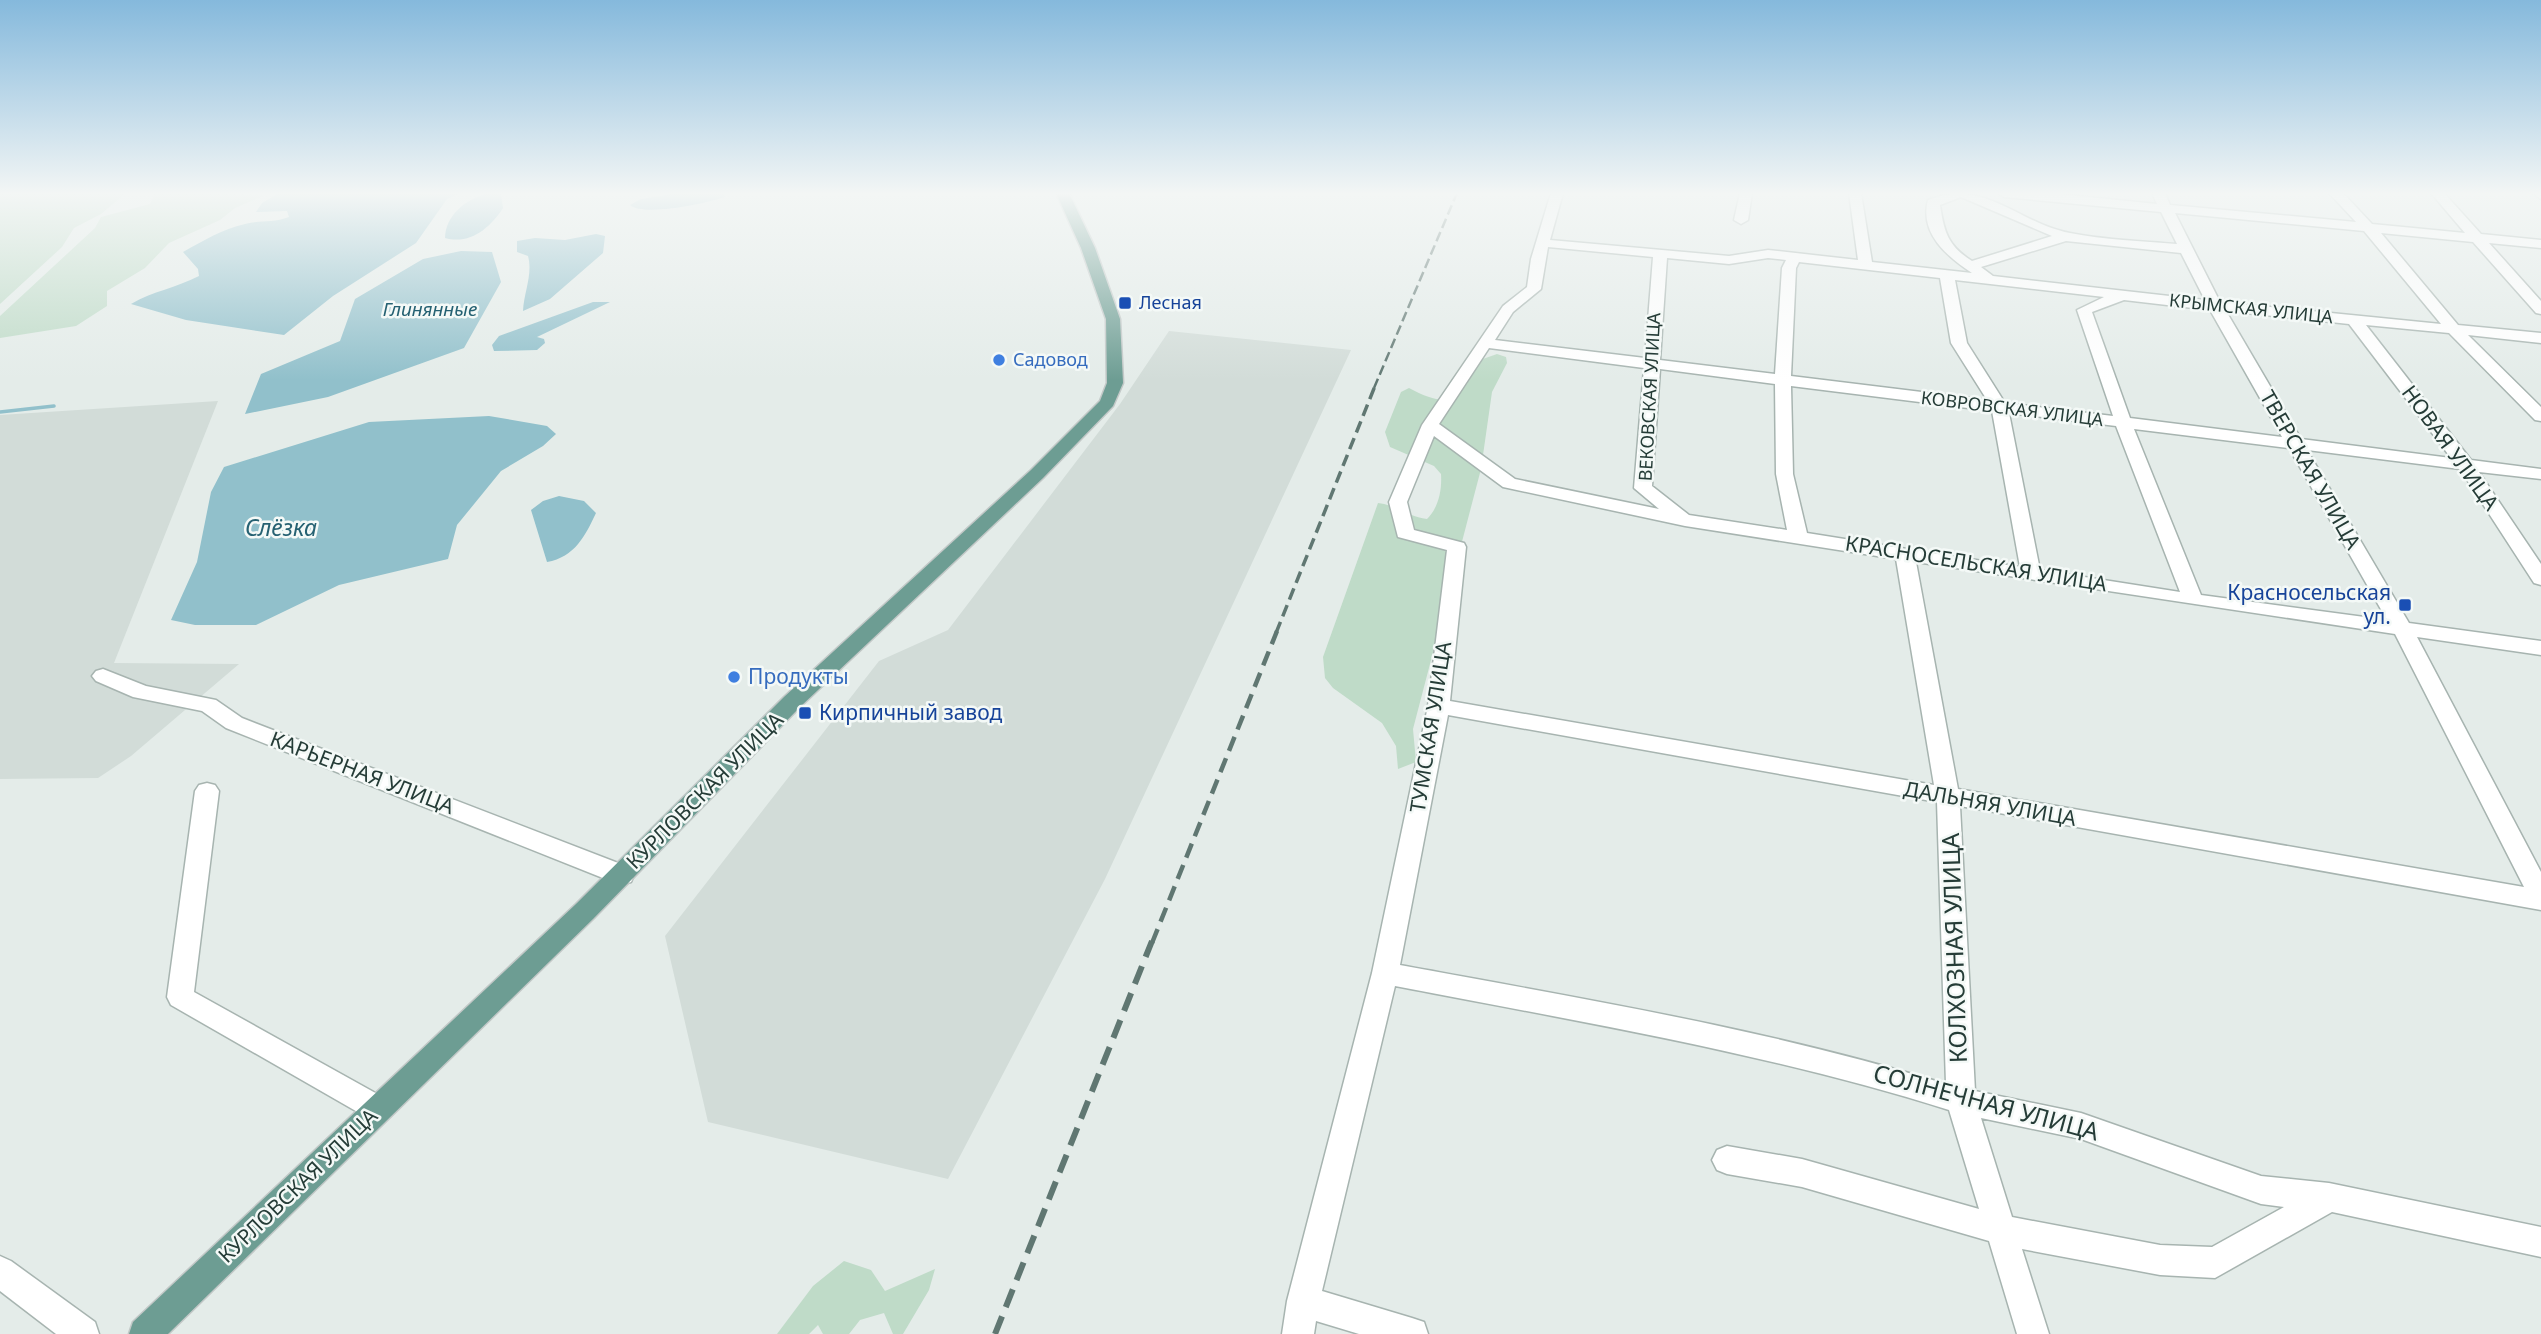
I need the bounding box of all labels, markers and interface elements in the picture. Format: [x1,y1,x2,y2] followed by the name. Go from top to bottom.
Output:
[2168,287,2335,329] street label: КРЫМСКАЯ УЛИЦА
[1139,290,1202,314] place label: Лесная
[1117,295,1133,311] marker: Лесная
[383,296,477,322] water label: Глинянные
[1633,311,1665,482] street label: ВЕКОВСКАЯ УЛИЦА
[1013,347,1088,371] place label: Садовод
[991,352,1007,368] marker: Садовод
[2396,379,2506,516] street label: НОВАЯ УЛИЦА
[1920,385,2105,431] street label: КОВРОВСКАЯ УЛИЦА
[2254,385,2368,555] street label: ТВЕРСКАЯ УЛИЦА
[245,511,317,543] water label: Слёзка
[1843,528,2110,598] street label: КРАСНОСЕЛЬСКАЯ УЛИЦА
[2227,578,2391,630] place label: Красносельская ул.
[2397,597,2413,613] marker: Красносельская ул.
[1403,639,1457,814] street label: ТУМСКАЯ УЛИЦА
[748,662,849,690] place label: Продукты
[726,669,742,685] marker: Продукты
[819,698,1002,726] place label: Кирпичный завод
[620,705,789,875] street label: КУРЛОВСКАЯ УЛИЦА
[797,705,813,721] marker: Кирпичный завод
[266,724,459,820] street label: КАРЬЕРНАЯ УЛИЦА
[1902,774,2079,832] street label: ДАЛЬНЯЯ УЛИЦА
[1933,832,1974,1064] street label: КОЛХОЗНАЯ УЛИЦА
[1870,1056,2103,1148] street label: СОЛНЕЧНАЯ УЛИЦА
[212,1101,383,1269] street label: КУРЛОВСКАЯ УЛИЦА

